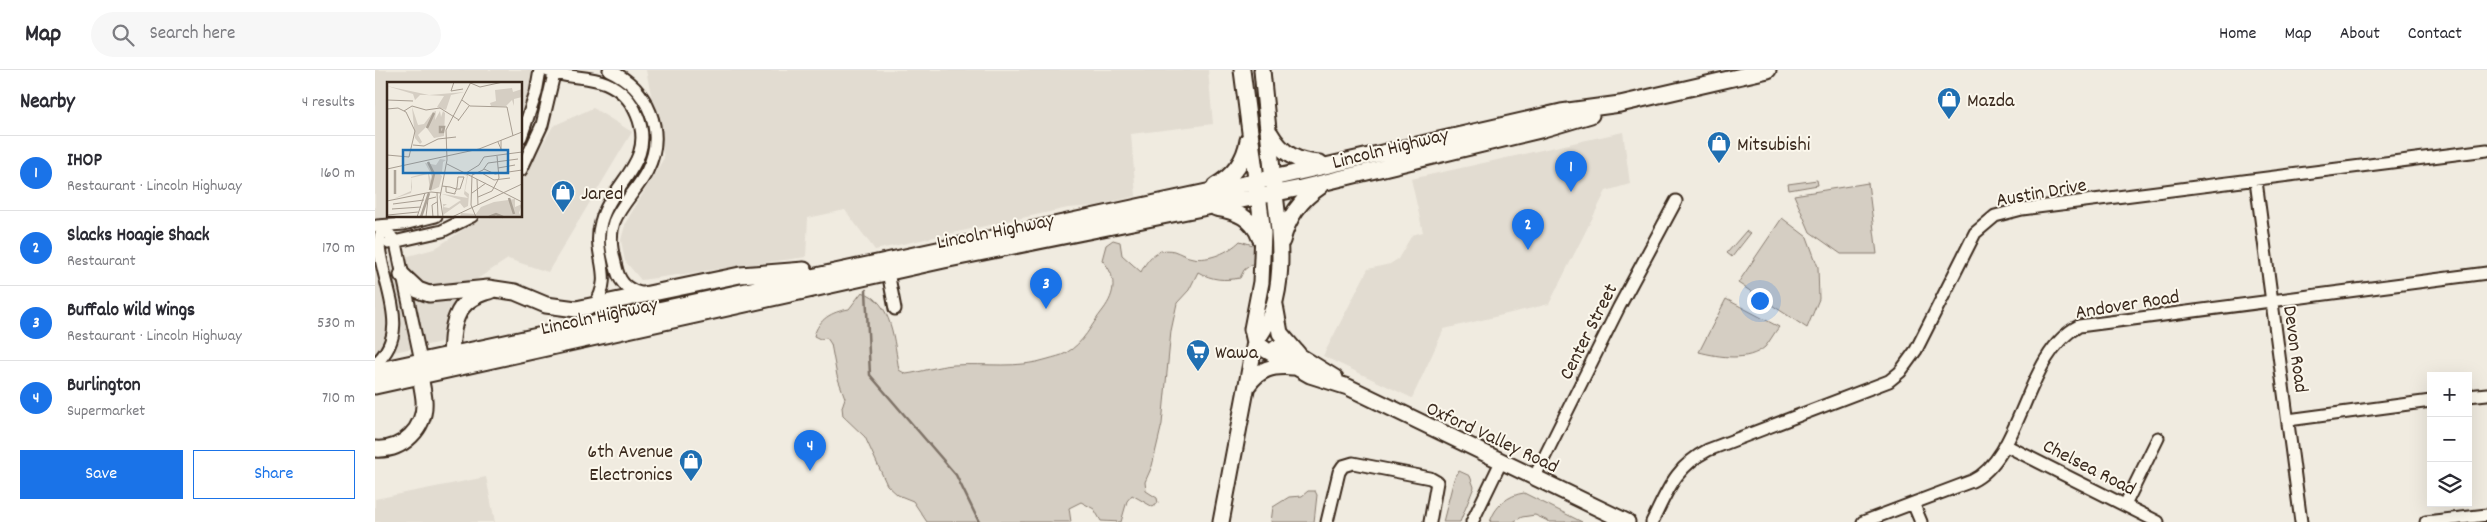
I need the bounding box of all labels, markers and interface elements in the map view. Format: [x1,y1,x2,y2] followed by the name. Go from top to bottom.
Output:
[91,12,441,57] search box
[25,18,61,52] text: Map
[109,21,137,49] icon: search
[149,21,235,48] text: Search here
[2219,22,2256,47] text: Home
[2284,22,2312,47] text: Map
[2340,22,2380,47] text: About
[2408,22,2462,47] text: Contact
[387,82,523,218] inset map
[1936,86,1962,120] shop icon: Mazda
[20,88,75,118] text: Nearby
[1967,88,2015,116] place label: Mazda
[302,91,355,114] text: 4 results
[1330,122,1453,178] street label: Lincoln Highway
[1706,130,1732,164] shop icon: Mitsubishi
[1737,132,1811,160] place label: Mitsubishi
[67,148,102,175] text: IHOP
[1555,151,1587,192] pin: 1
[34,162,38,185] text: 1
[320,162,355,185] text: 160 m
[1994,172,2089,216] street label: Austin Drive
[67,175,242,198] text: Restaurant · Lincoln Highway
[550,179,576,213] shop icon: Jared
[581,181,623,209] place label: Jared
[935,208,1057,258] street label: Lincoln Highway
[1512,209,1544,250] pin: 2
[67,223,210,250] text: Slacks Hoagie Shack
[33,237,40,260] text: 2
[322,237,355,260] text: 170 m
[67,250,136,273] text: Restaurant
[1030,268,1062,309] pin: 3
[1553,279,1626,385] street label: Center Street
[2073,284,2182,328] street label: Andover Road
[1747,288,1773,314] your location
[539,292,662,344] street label: Lincoln Highway
[67,298,195,325] text: Buffalo Wild Wings
[2274,304,2314,395] street label: Devon Road
[32,312,40,335] text: 3
[317,312,355,335] text: 530 m
[67,325,242,348] text: Restaurant · Lincoln Highway
[1185,338,1211,372] supermarket icon: Wawa
[1215,340,1259,368] place label: Wawa
[2427,372,2472,507] map controls
[2427,372,2472,417] button: +
[67,373,141,400] text: Burlington
[33,387,39,410] text: 4
[322,387,355,410] text: 710 m
[1421,396,1563,482] street label: Oxford Valley Road
[67,400,145,423] text: Supermarket
[2427,417,2472,462] button: −
[794,430,826,471] pin: 4
[2037,433,2140,504] street label: Chelsea Road
[587,439,673,490] place label: 6th Avenue Electronics
[678,448,704,482] shop icon: 6th Avenue Electronics
[20,450,183,499] button: Save
[193,450,355,499] button: Share
[2427,462,2472,507] button: layers

